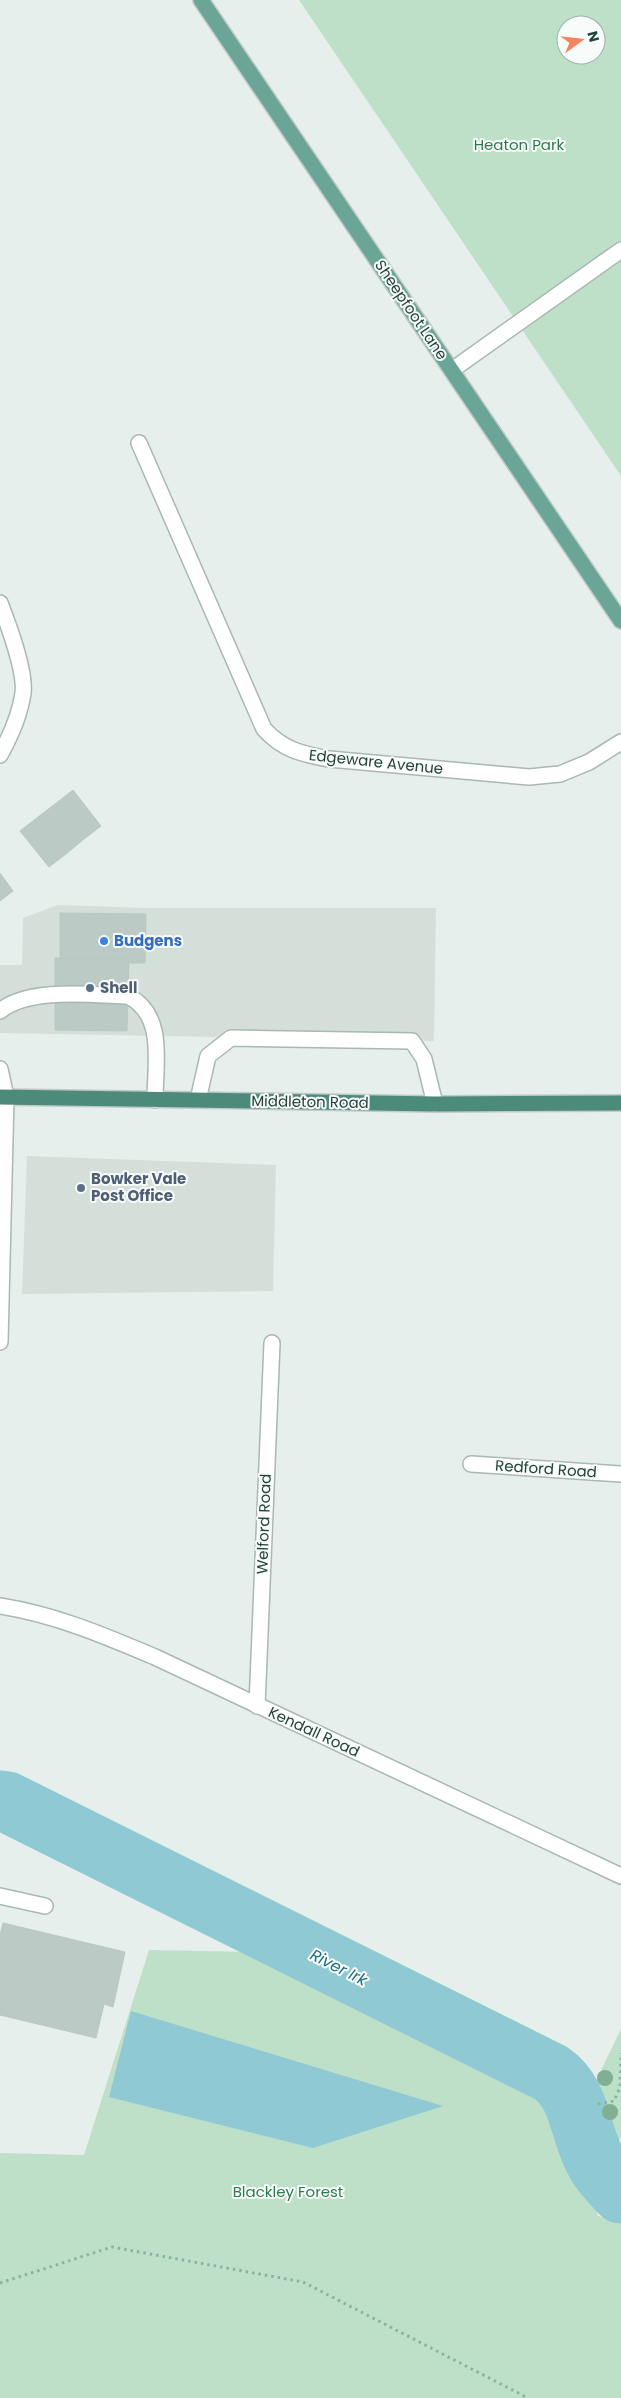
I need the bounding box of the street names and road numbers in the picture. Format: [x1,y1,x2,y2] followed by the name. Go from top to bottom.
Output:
[370,256,453,364] street label: Sheepfoot Lane
[308,744,444,779] street label: Edgeware Avenue
[251,1090,369,1113] street label: Middleton Road
[495,1454,598,1483] street label: Redford Road
[251,1473,276,1575] street label: Welford Road
[265,1701,363,1762] street label: Kendall Road

